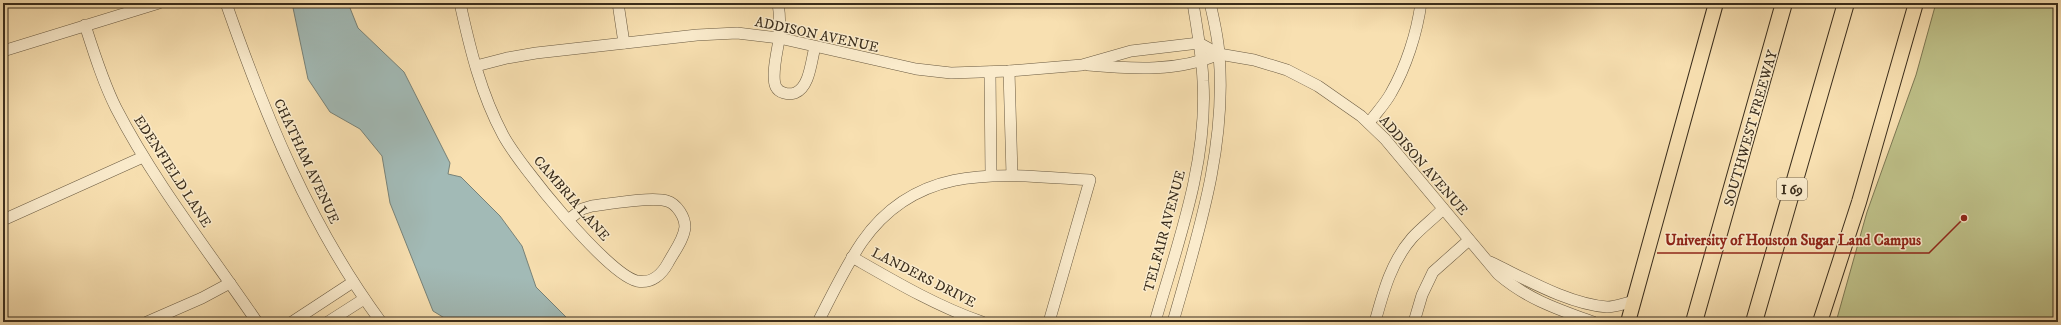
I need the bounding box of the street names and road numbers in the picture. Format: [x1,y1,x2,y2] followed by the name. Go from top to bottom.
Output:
[753,13,881,57] street label: ADDISON AVENUE
[1720,48,1782,208] street label: SOUTHWEST FREEWAY
[269,96,343,227] street label: CHATHAM AVENUE
[129,112,215,231] street label: EDENFIELD LANE
[1375,112,1472,219] street label: ADDISON AVENUE
[529,152,613,245] street label: CAMBRIA LANE
[1140,168,1190,294] street label: TELFAIR AVENUE
[1777,178,1807,200] road number: I 69
[868,244,979,312] street label: LANDERS DRIVE

